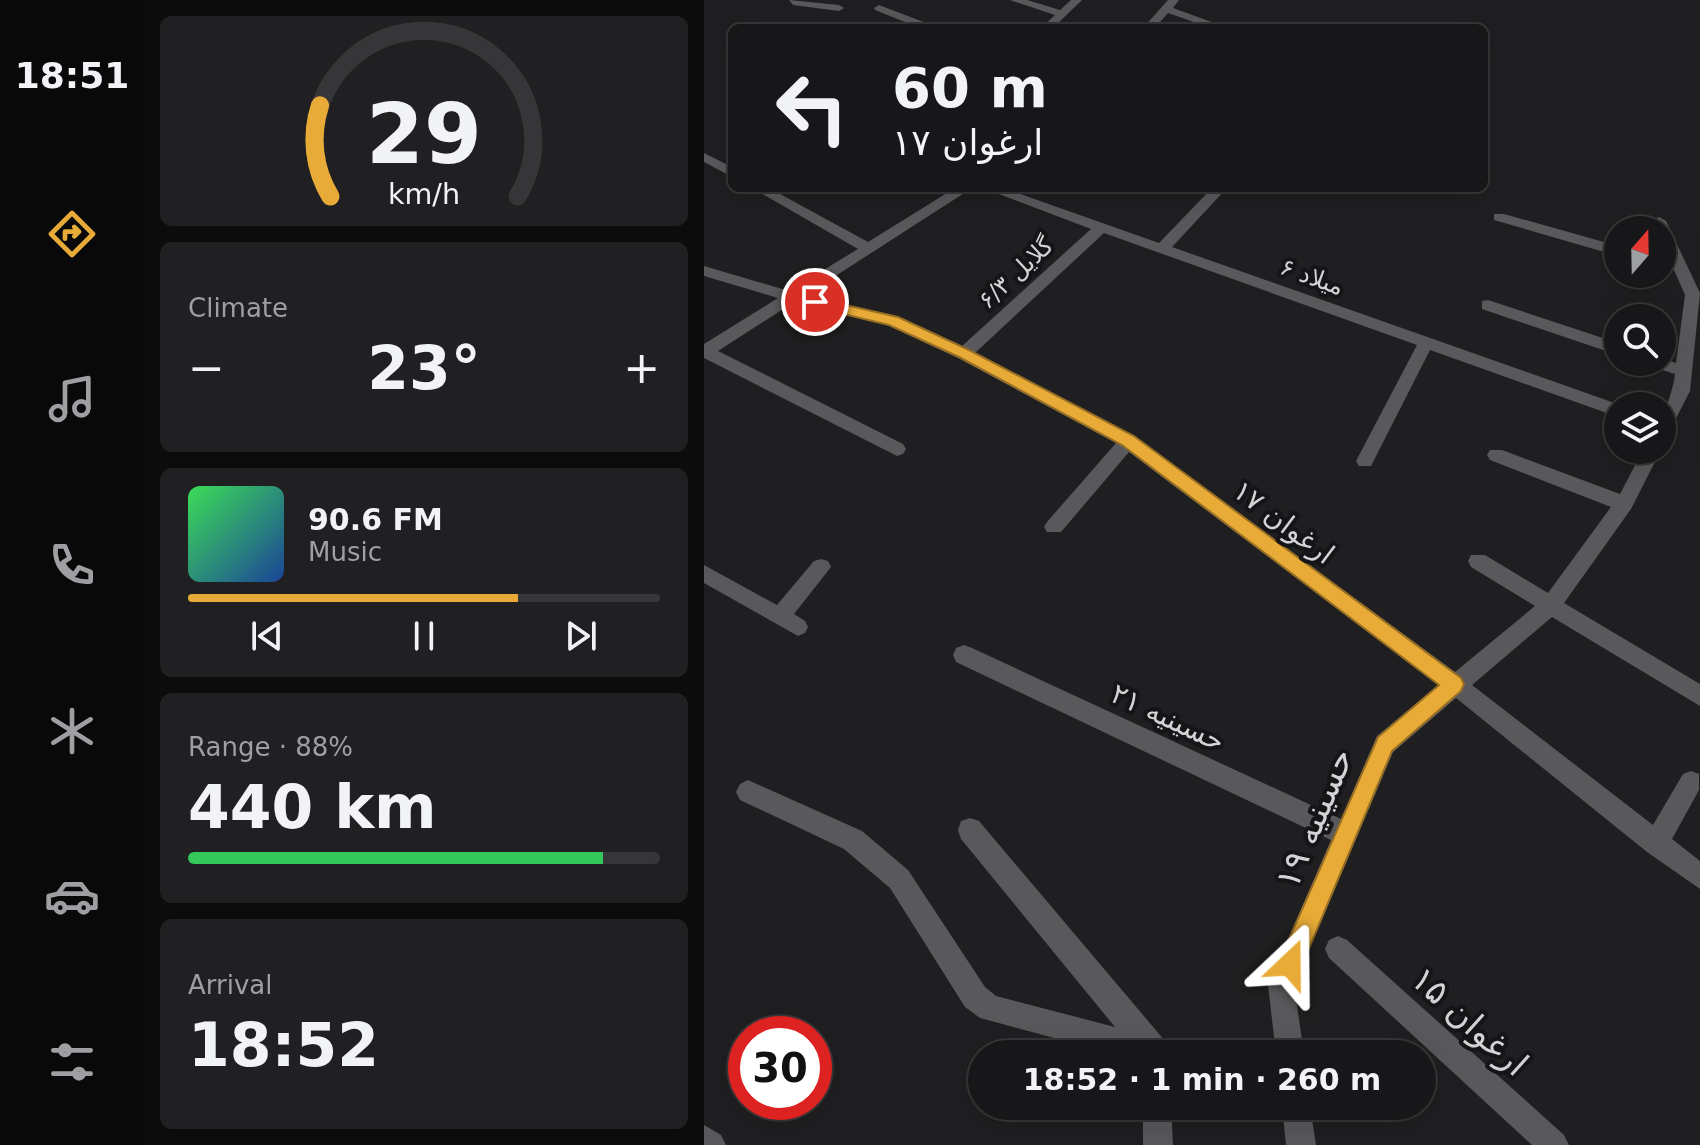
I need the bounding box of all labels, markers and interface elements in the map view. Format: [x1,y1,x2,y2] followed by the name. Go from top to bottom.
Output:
[15,55,129,96] text: 18:51
[892,55,1048,120] text: 60 m
[760,56,864,160] icon: left
[366,85,482,182] text: 29
[892,122,1043,163] text: ارغوان ۱۷
[388,177,460,211] text: km/h
[44,206,100,262] icon: directions
[1604,216,1676,288] north arrow
[1604,216,1676,464] map controls
[973,231,1060,315] street label: گلایل ۶/۳
[1276,253,1348,301] street label: میلاد ۶
[781,268,849,336] pin
[793,280,837,324] icon: arrive
[188,293,288,323] text: Climate
[1604,304,1676,376] button: search
[367,333,481,403] text: 23°
[188,342,225,393] text: −
[623,342,660,393] text: +
[44,371,100,427] icon: music
[1604,392,1676,464] button: layers
[1227,474,1341,571] street label: ارغوان ۱۷
[308,502,443,537] text: 90.6 FM
[44,537,100,593] icon: phone
[308,537,382,567] text: Music
[245,614,289,658] icon: previous
[402,614,446,658] icon: pause
[559,614,603,658] icon: next
[1106,677,1230,758] street label: حسینیه ۲۱
[44,703,100,759] icon: climate
[188,732,353,762] text: Range · 88%
[1267,742,1361,894] street label: حسینیه ۱۹
[188,772,437,842] text: 440 km
[44,868,100,924] icon: car
[1248,922,1332,1006] position arrow
[1403,958,1537,1084] street label: ارغوان ۱۵
[188,970,272,1000] text: Arrival
[188,1010,379,1080] text: 18:52
[728,1016,832,1120] speed limit sign: 30
[44,1034,100,1090] icon: filters
[1023,1062,1381,1097] text: 18:52 · 1 min · 260 m

